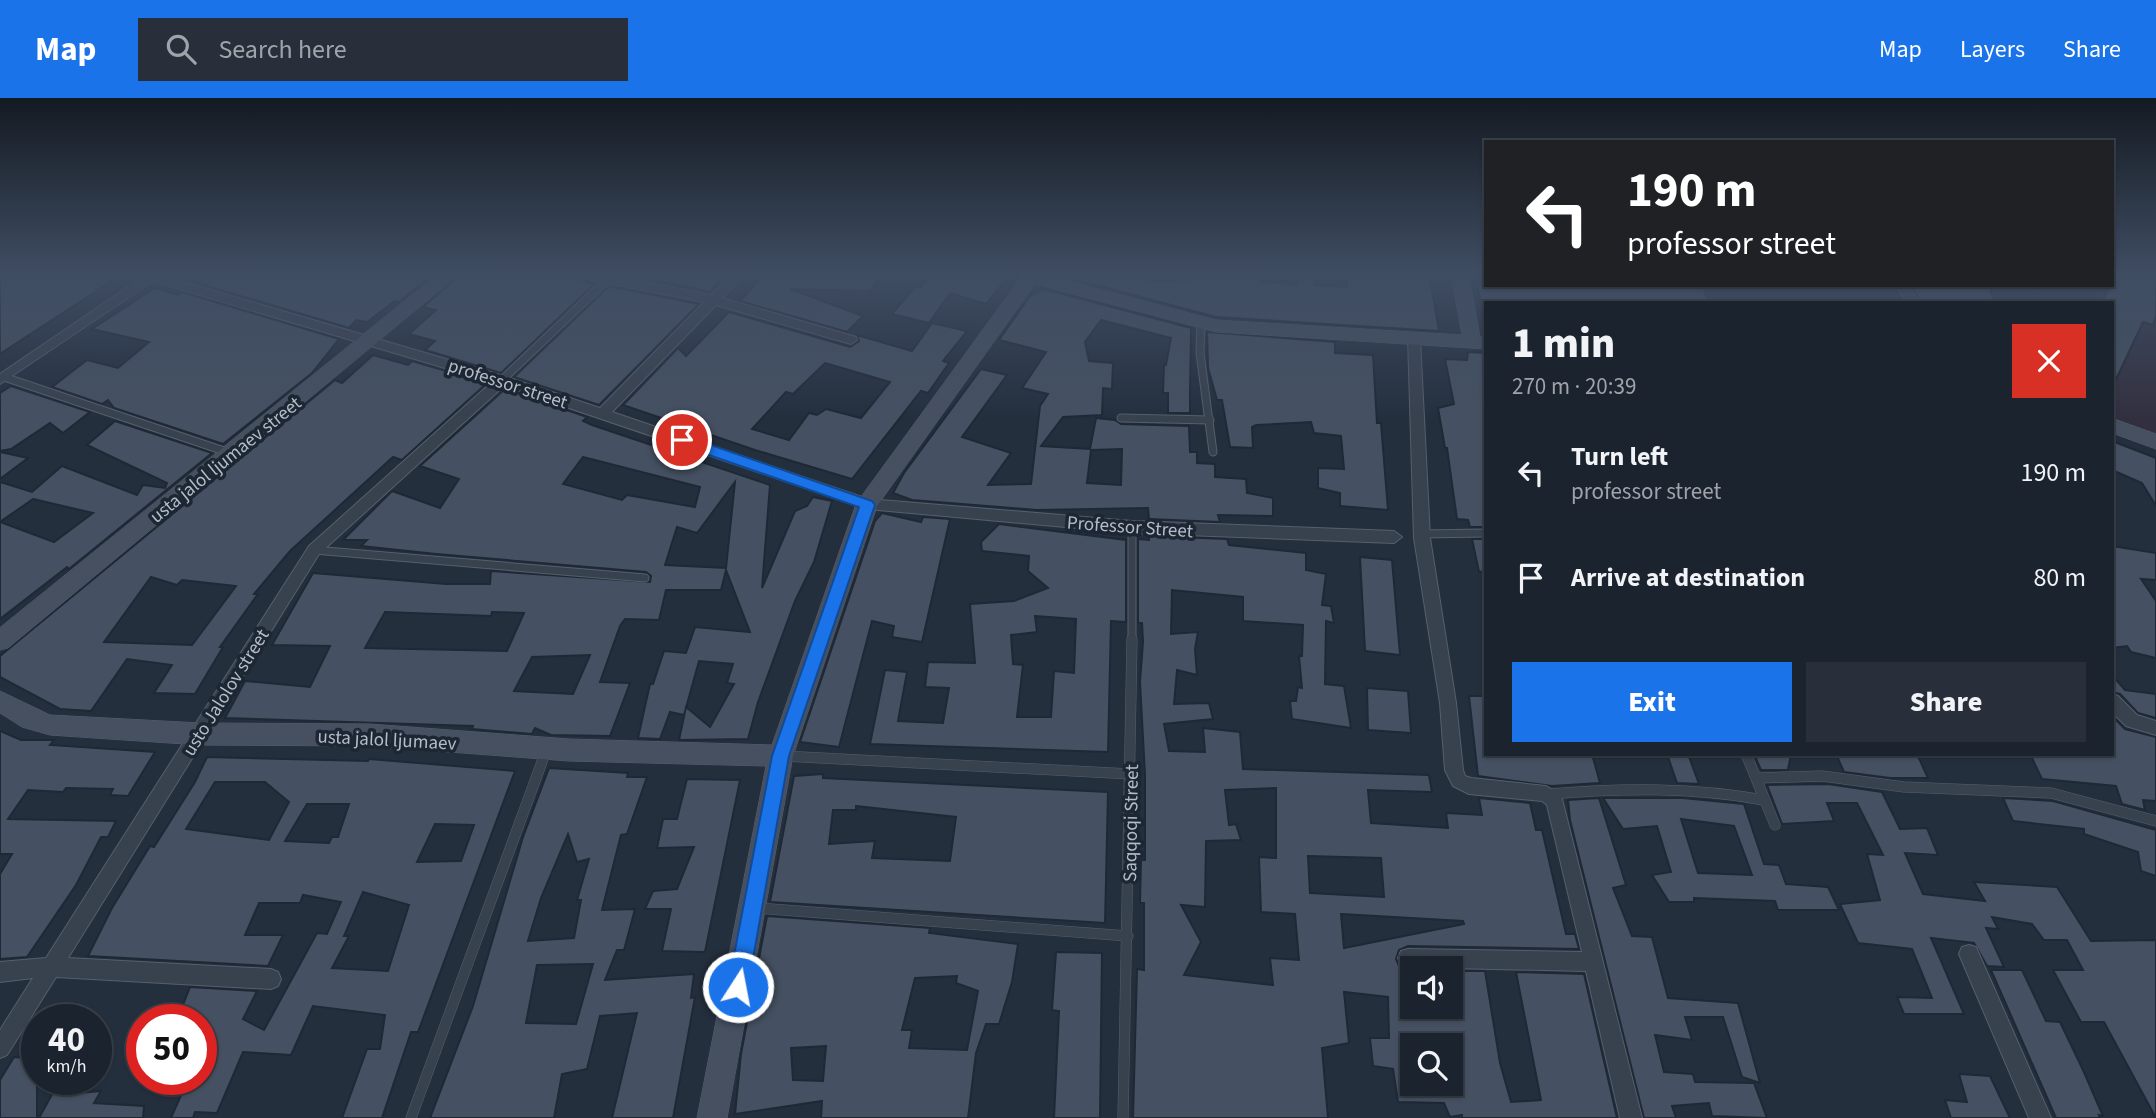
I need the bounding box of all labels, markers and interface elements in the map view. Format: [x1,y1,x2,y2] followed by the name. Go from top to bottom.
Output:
[138,18,628,81] search box
[35,26,96,73] text: Map
[162,30,200,68] icon: search
[218,31,347,68] text: Search here
[1879,32,1922,67] text: Map
[1960,32,2025,67] text: Layers
[2063,32,2121,67] text: Share
[1627,156,1756,226] text: 190 m
[1512,168,1603,259] icon: left
[1627,221,1836,267] text: professor street
[1512,314,1615,374] text: 1 min
[2012,324,2086,398] button: close
[444,352,571,417] street label: professor street
[1512,370,1636,403] text: 270 m · 20:39
[144,390,308,530] street label: usta jalol ljumaev street
[652,410,712,470] pin
[663,421,701,459] icon: arrive
[1571,438,1668,475] text: Turn left
[1512,454,1550,492] icon: left
[2020,454,2086,491] text: 190 m
[1571,475,1721,508] text: professor street
[1066,510,1194,545] street label: Professor Street
[1512,559,1550,597] icon: arrive
[1571,559,1805,596] text: Arrive at destination
[2033,559,2086,596] text: 80 m
[176,624,277,762] street label: usto Jalolov street
[1512,662,1792,742] button: Exit
[1806,662,2086,742] button: Share
[317,723,457,758] street label: usta jalol ljumaev
[1117,763,1146,882] street label: Saqqoqi Street
[701,950,775,1024] position arrow
[1400,956,1463,1096] map controls
[1400,956,1463,1019] button: sound
[126,1004,217,1095] speed limit sign: 50
[48,1015,85,1065] text: 40
[1400,1033,1463,1096] button: search
[47,1054,86,1079] text: km/h

